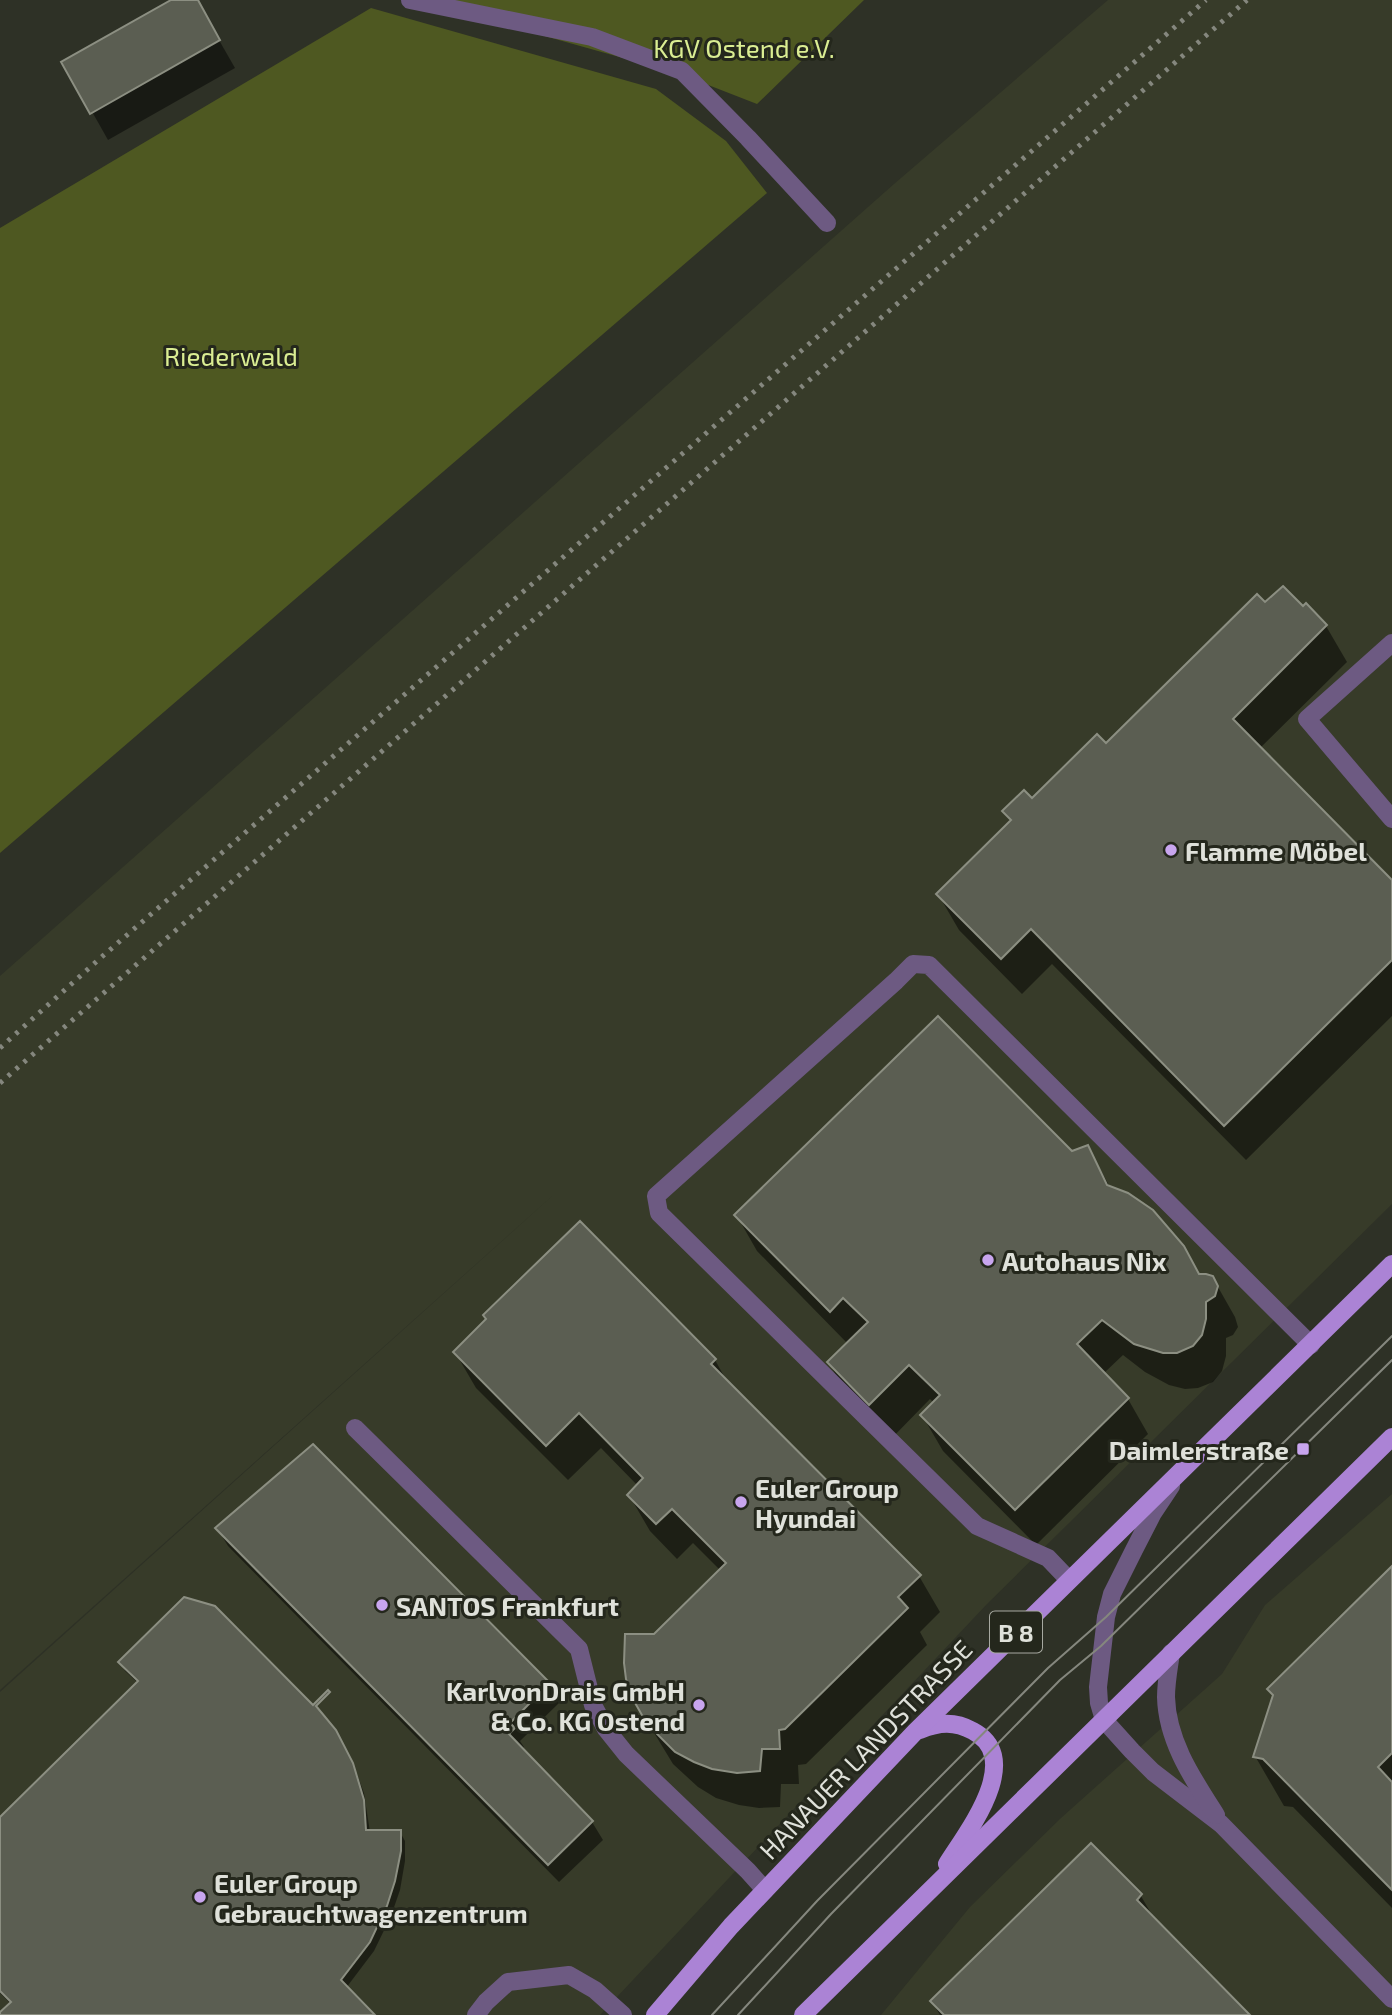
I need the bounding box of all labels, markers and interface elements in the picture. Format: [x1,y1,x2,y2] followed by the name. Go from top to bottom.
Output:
[653,32,835,63] park label: KGV Ostend e.V.
[164,340,298,371] park label: Riederwald
[1185,835,1367,866] place label: Flamme Möbel
[1163,842,1179,858] marker: Flamme Möbel
[1002,1245,1167,1276] place label: Autohaus Nix
[980,1252,996,1268] marker: Autohaus Nix
[1109,1434,1289,1465] place label: Daimlerstraße
[1295,1441,1311,1457] marker: Daimlerstraße
[755,1472,899,1534] place label: Euler Group Hyundai
[733,1494,749,1510] marker: Euler Group Hyundai
[396,1590,619,1621] place label: SANTOS Frankfurt
[374,1597,390,1613] marker: SANTOS Frankfurt
[990,1612,1042,1652] road number: B 8
[752,1633,978,1865] street label: HANAUER LANDSTRASSE
[446,1675,685,1736] place label: KarlvonDrais GmbH & Co. KG Ostend
[691,1697,707,1713] marker: KarlvonDrais GmbH & Co. KG Ostend
[214,1867,528,1928] place label: Euler Group Gebrauchtwagenzentrum
[192,1889,208,1905] marker: Euler Group Gebrauchtwagenzentrum

